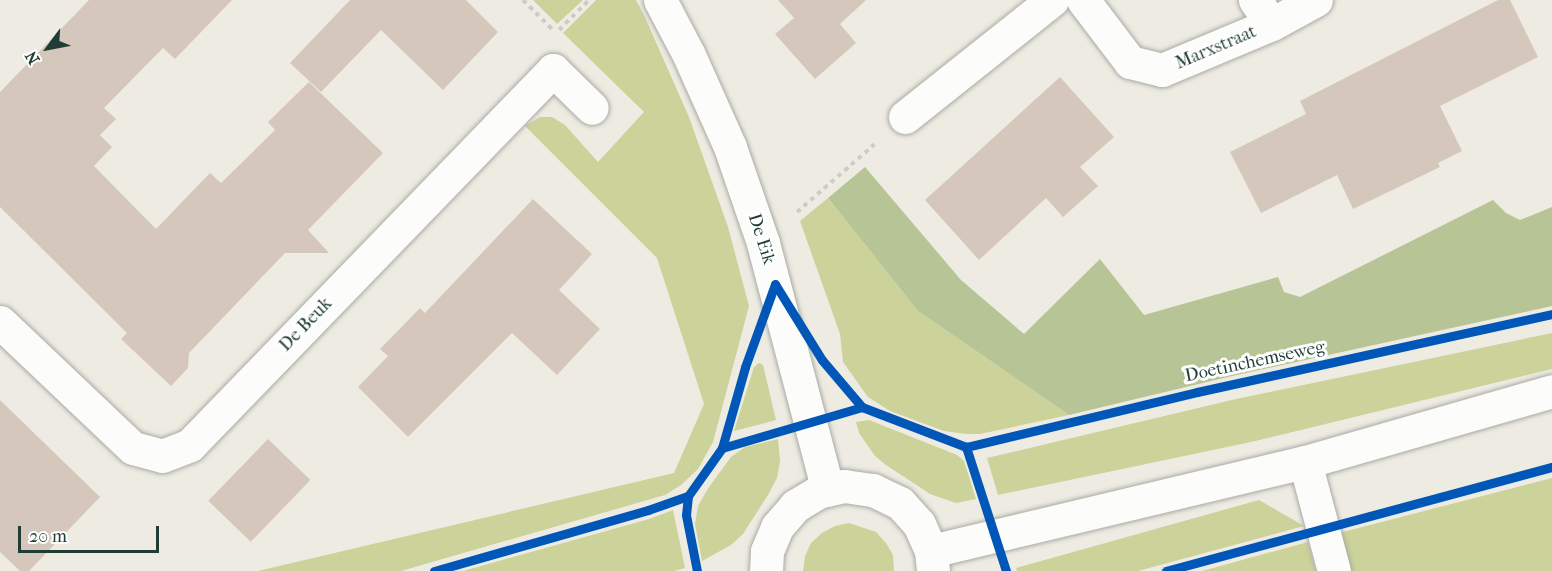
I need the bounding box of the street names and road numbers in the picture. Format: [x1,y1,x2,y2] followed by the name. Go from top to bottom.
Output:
[1172,21,1260,75] street label: Marxstraat
[743,211,779,267] street label: De Eik
[275,294,337,356] street label: De Beuk
[1183,337,1327,387] street label: Doetinchemseweg

